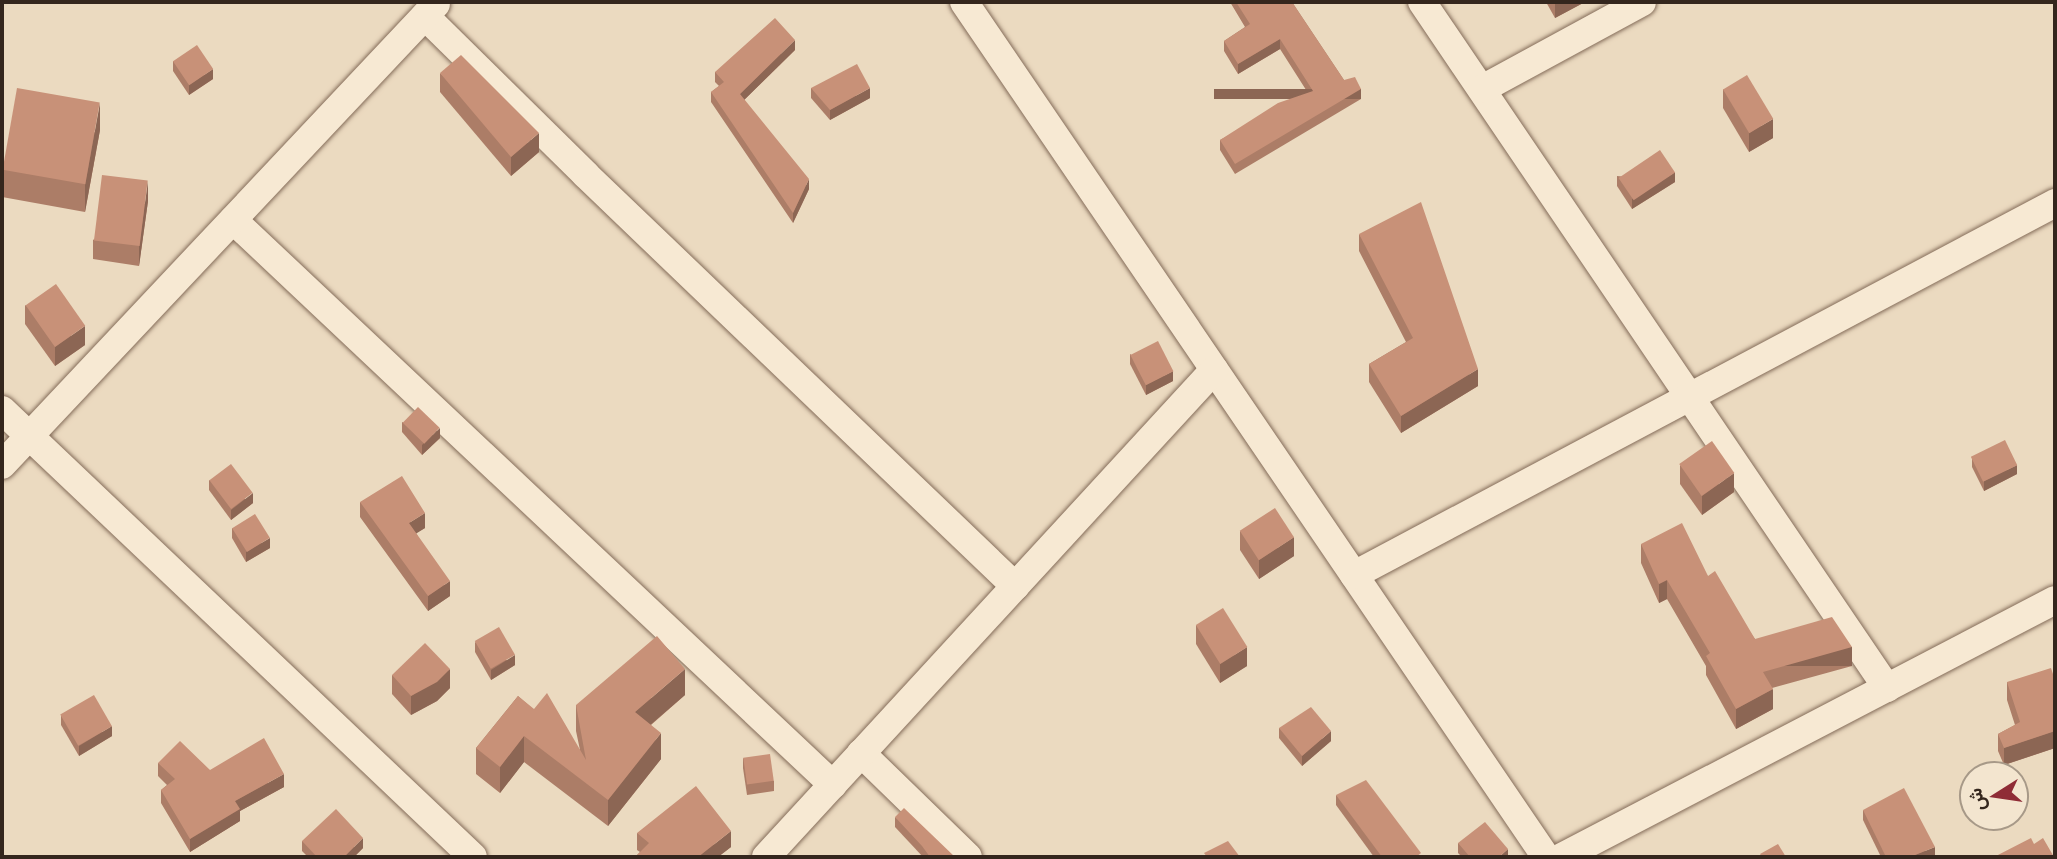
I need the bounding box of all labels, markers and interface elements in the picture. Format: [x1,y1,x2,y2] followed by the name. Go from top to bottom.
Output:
[1959,761,2029,831] north arrow
[1960,786,1991,814] text: ش

